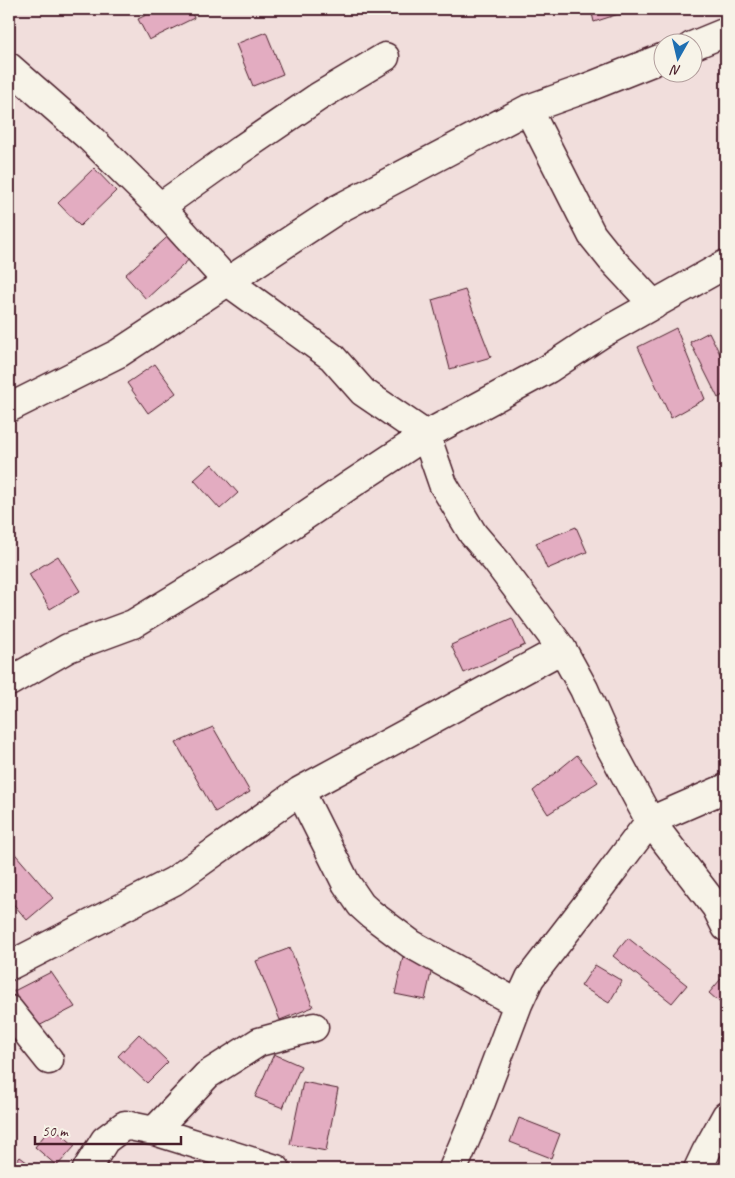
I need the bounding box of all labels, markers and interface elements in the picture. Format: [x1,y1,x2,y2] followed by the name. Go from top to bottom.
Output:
[652,32,702,82] north arrow
[668,61,682,79] text: N
[35,1113,181,1145] scale bar
[42,1122,69,1141] text: 50 m

